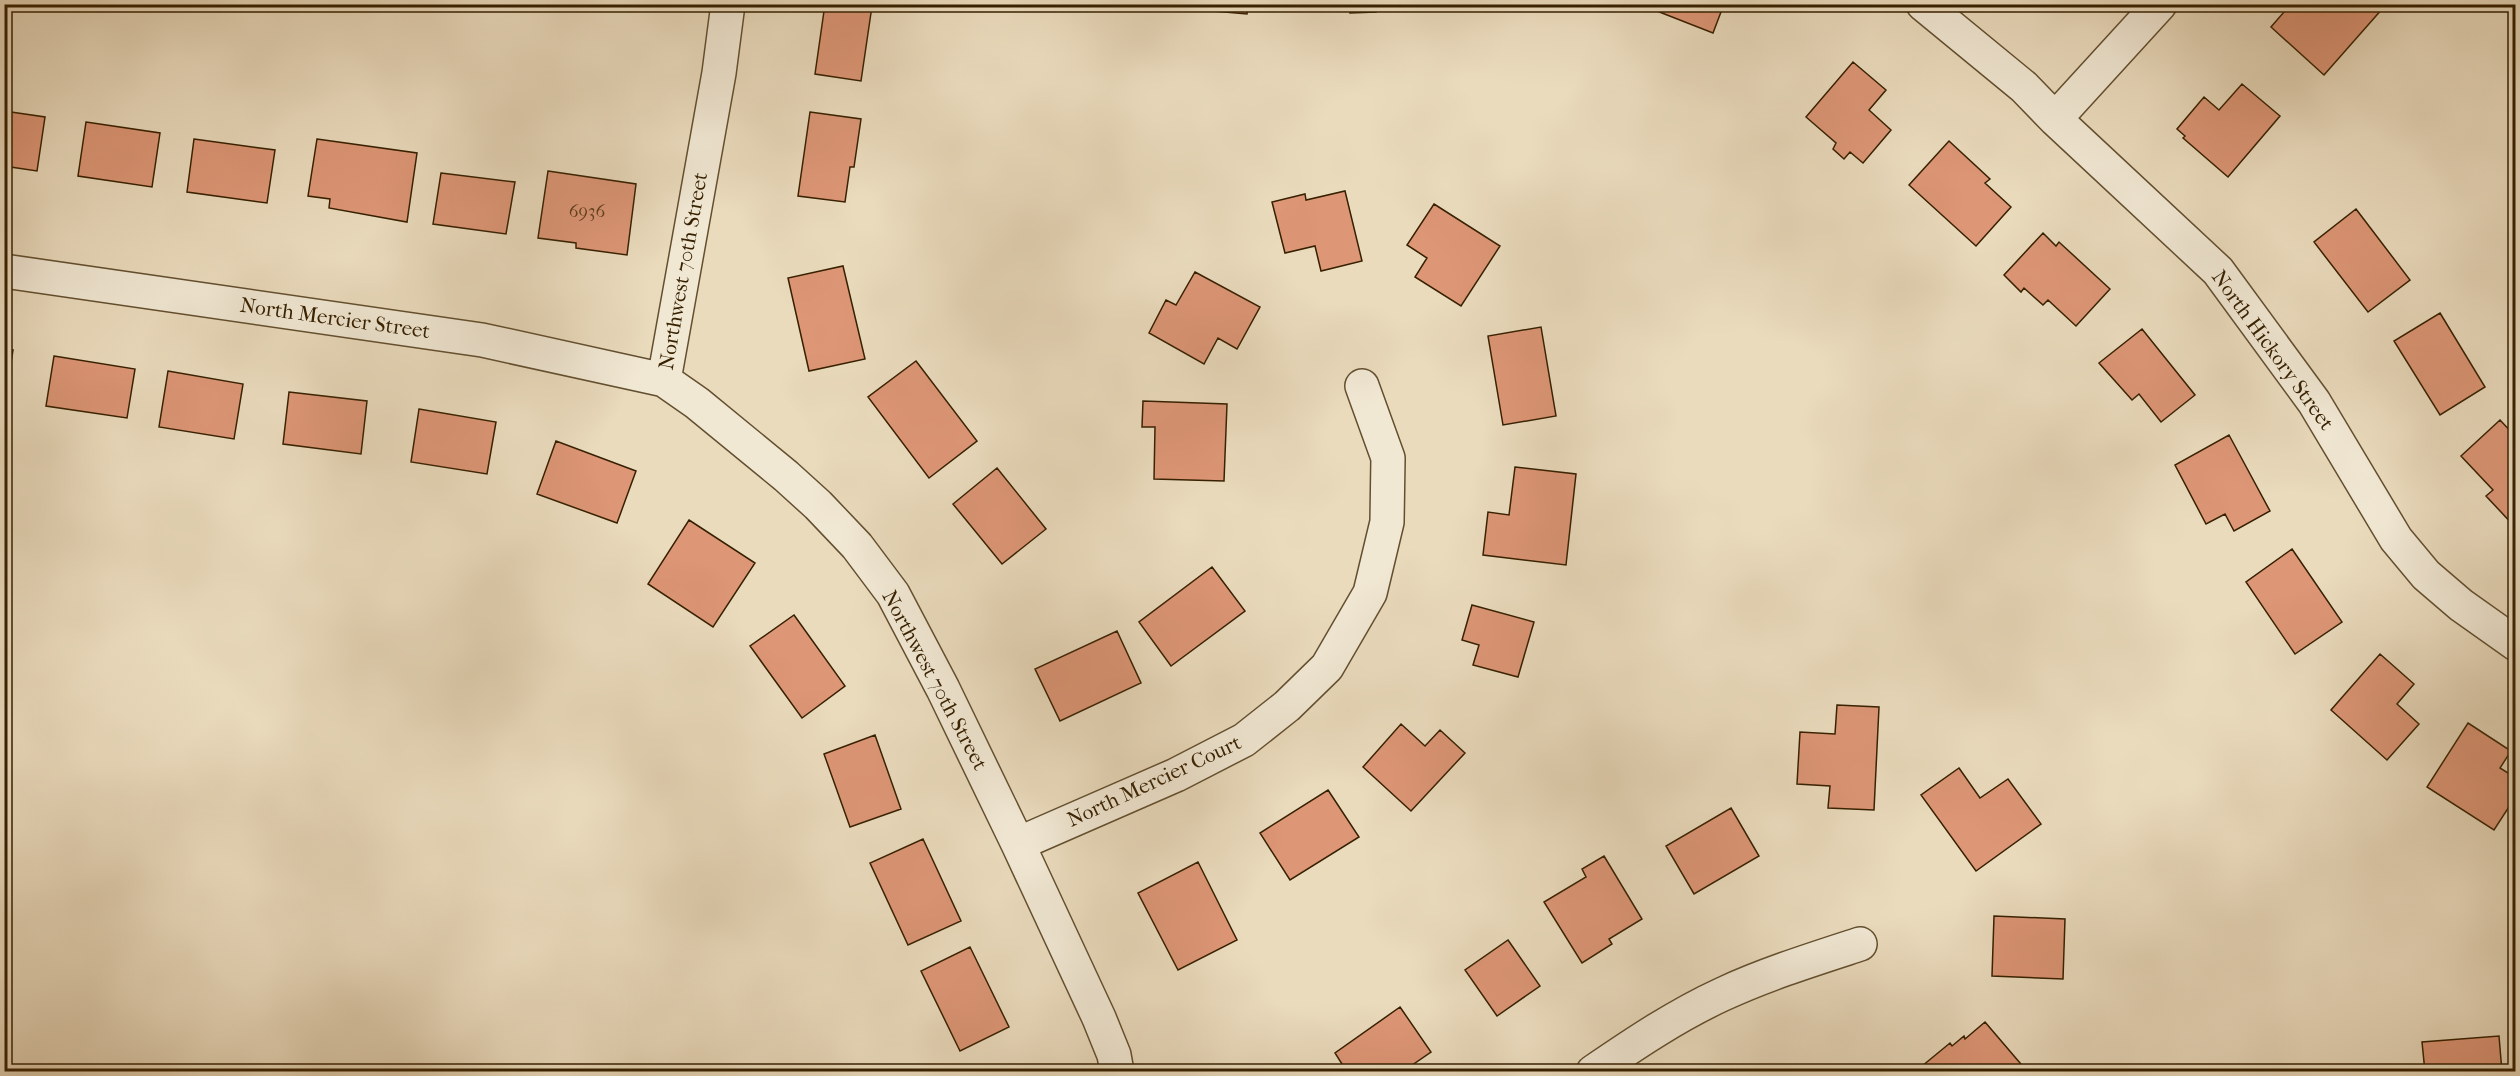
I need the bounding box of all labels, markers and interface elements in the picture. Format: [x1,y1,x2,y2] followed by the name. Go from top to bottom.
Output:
[654,170,712,372] street label: Northwest 70th Street
[569,201,605,222] house number: 6936
[2207,265,2339,435] street label: North Hickory Street
[238,293,432,343] street label: North Mercier Street
[877,586,993,774] street label: Northwest 70th Street
[1063,730,1245,832] street label: North Mercier Court

